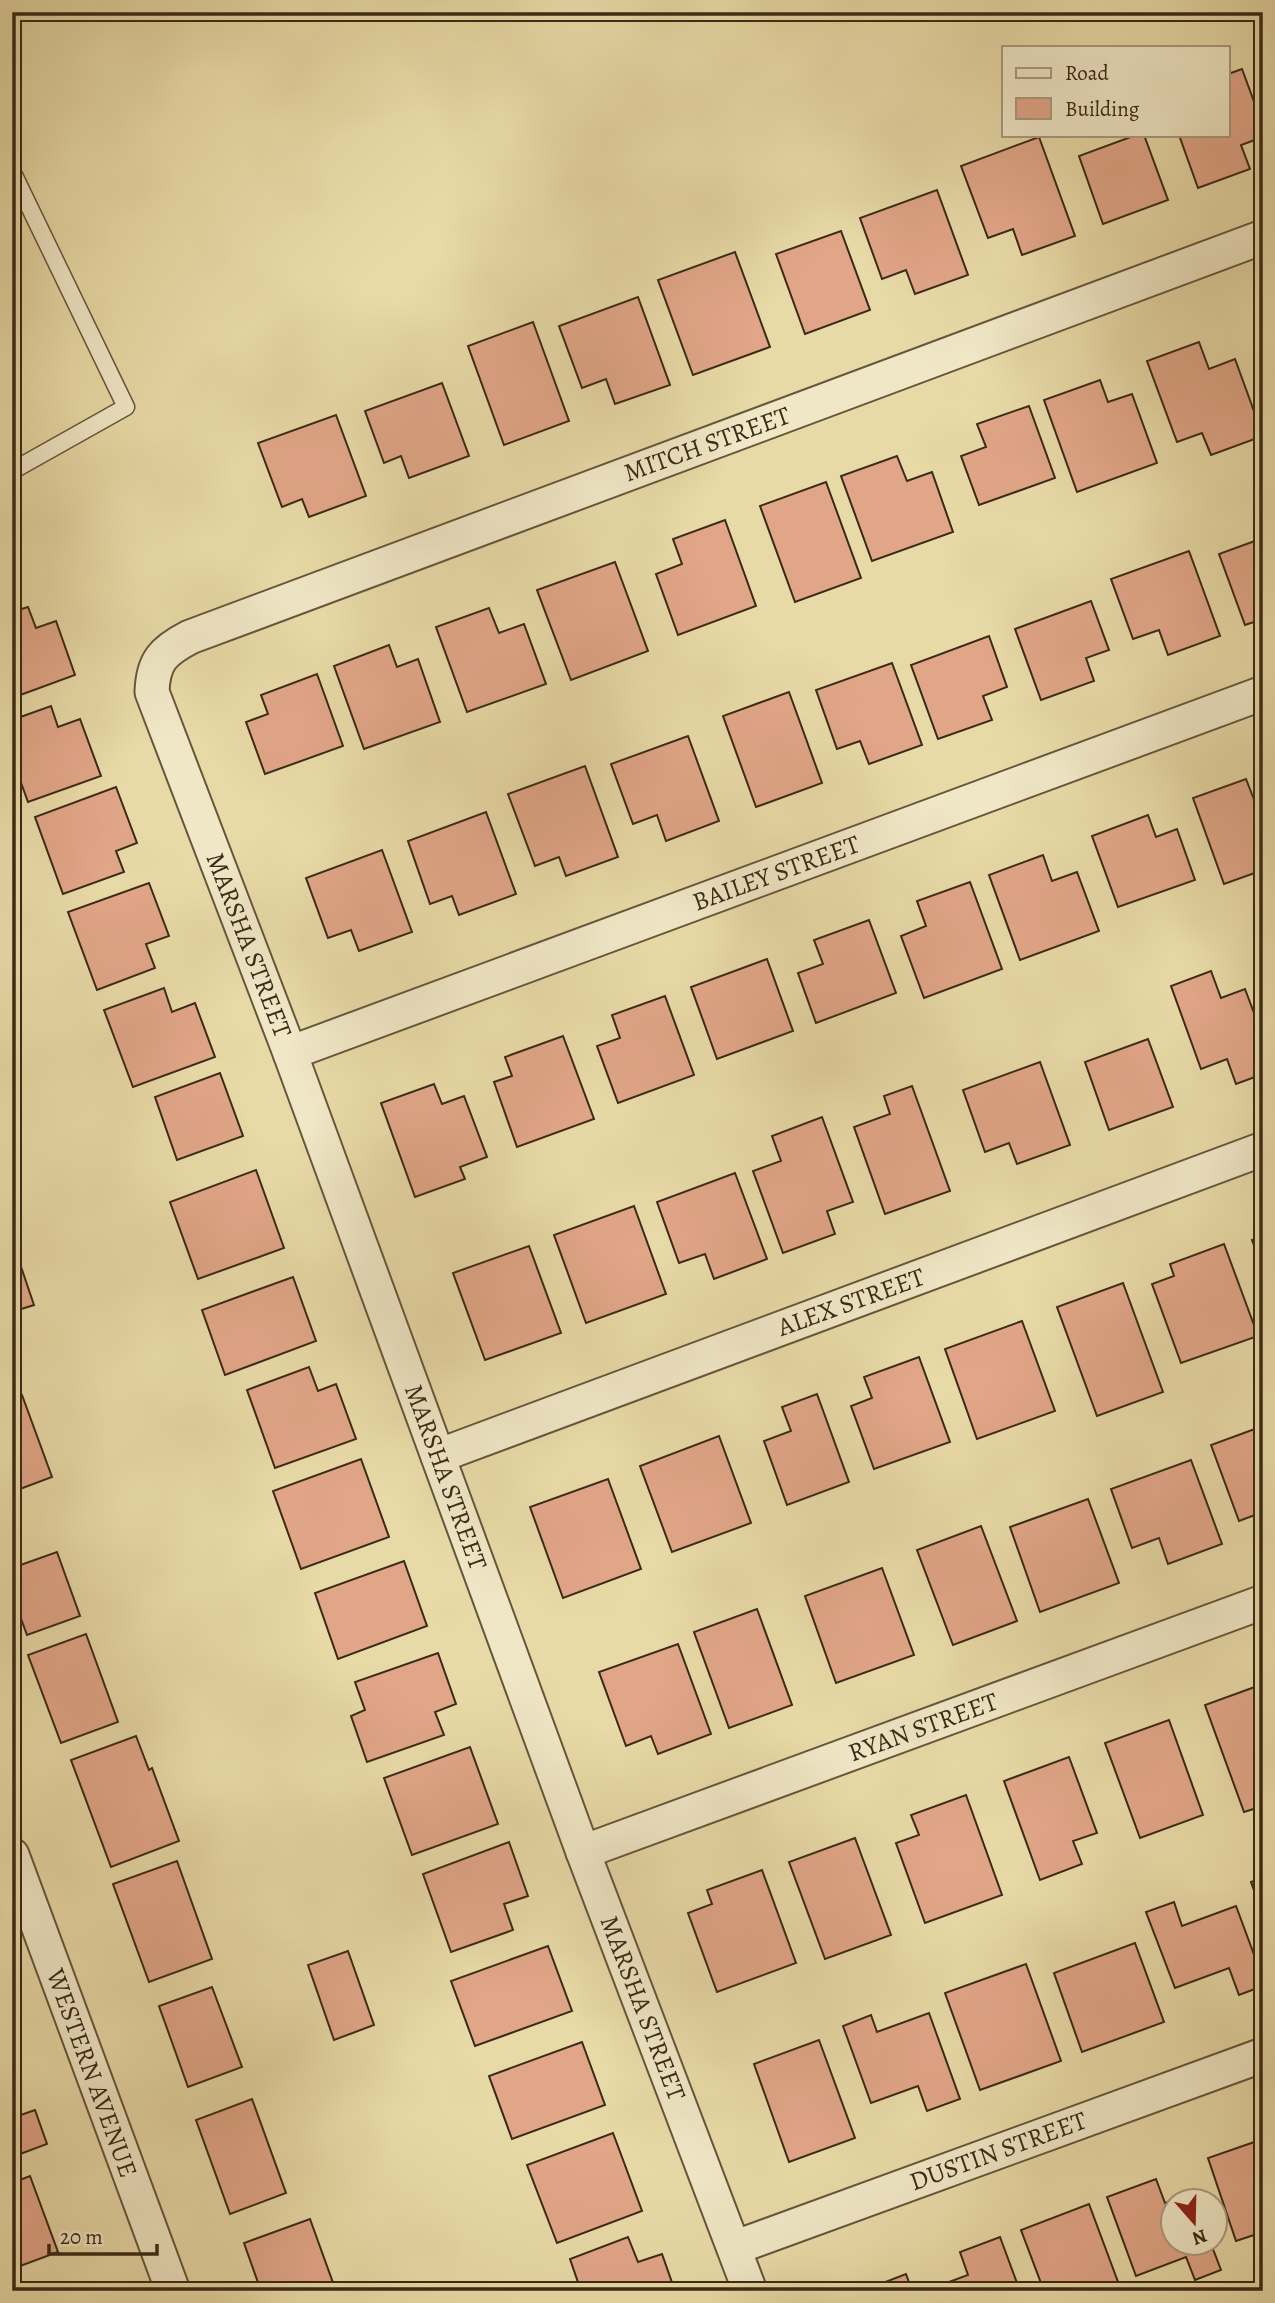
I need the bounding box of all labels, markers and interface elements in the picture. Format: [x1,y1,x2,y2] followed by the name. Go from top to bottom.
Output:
[1002,46,1230,136] legend
[1065,59,1109,87] text: Road
[1065,95,1140,123] text: Building
[619,398,795,490] street label: MITCH STREET
[688,827,864,919] street label: BAILEY STREET
[198,848,300,1042] street label: MARSHA STREET
[772,1259,929,1345] street label: ALEX STREET
[396,1379,496,1575] street label: MARSHA STREET
[843,1684,1003,1770] street label: RYAN STREET
[592,1911,694,2105] street label: MARSHA STREET
[38,1963,146,2182] street label: WESTERN AVENUE
[905,2103,1091,2199] street label: DUSTIN STREET
[1160,2188,1230,2258] north arrow
[49,2212,158,2256] scale bar
[1188,2222,1210,2252] text: N
[60,2223,103,2251] text: 20 m

